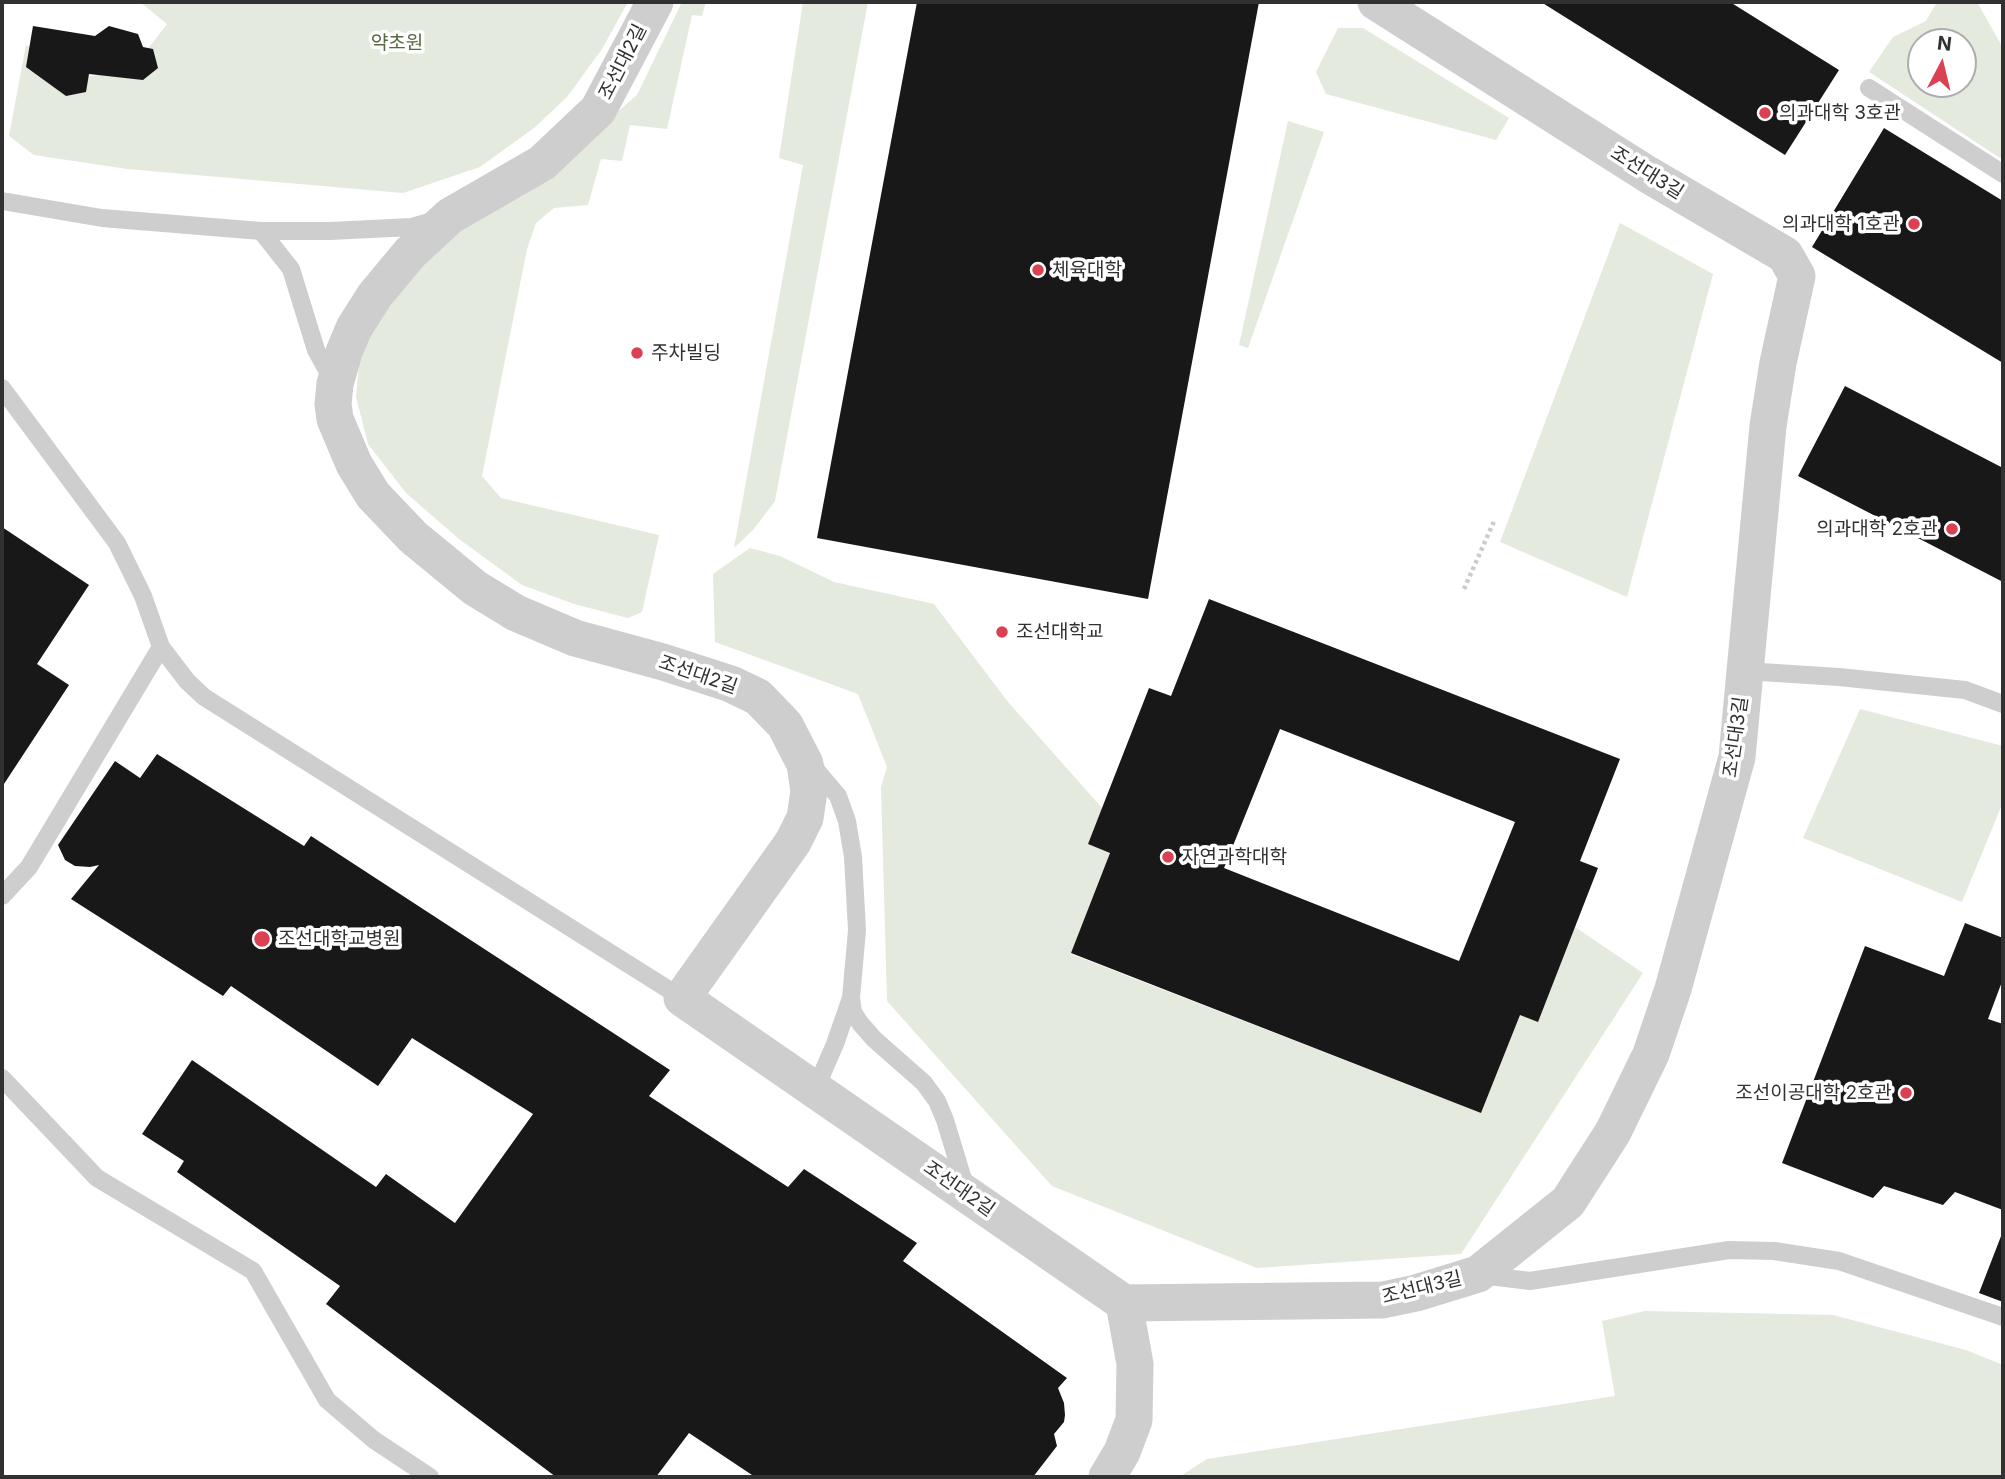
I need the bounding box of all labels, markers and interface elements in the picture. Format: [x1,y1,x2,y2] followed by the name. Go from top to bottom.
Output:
[594,21,652,103] street label: 조선대2길
[1907,28,1977,98] north arrow
[1936,31,1953,56] text: N
[371,32,423,54] park label: 약초원
[1779,102,1901,124] place label: 의과대학 3호관
[1757,105,1773,121] marker: 의과대학 3호관
[1606,142,1688,204] street label: 조선대3길
[1782,213,1900,235] place label: 의과대학 1호관
[1906,216,1922,232] marker: 의과대학 1호관
[1052,259,1122,281] place label: 체육대학
[1030,262,1046,278] marker: 체육대학
[651,342,721,364] place label: 주차빌딩
[629,345,645,361] marker: 주차빌딩
[1816,518,1938,540] place label: 의과대학 2호관
[1944,521,1960,537] marker: 의과대학 2호관
[1016,621,1103,643] place label: 조선대학교
[994,624,1010,640] marker: 조선대학교
[656,651,740,699] street label: 조선대2길
[1719,695,1753,779] street label: 조선대3길
[1182,846,1287,868] place label: 자연과학대학
[1160,849,1176,865] marker: 자연과학대학
[278,928,400,950] place label: 조선대학교병원
[252,929,272,949] marker: 조선대학교병원
[1735,1082,1892,1104] place label: 조선이공대학 2호관
[1898,1085,1914,1101] marker: 조선이공대학 2호관
[919,1156,999,1222] street label: 조선대2길
[1380,1267,1464,1309] street label: 조선대3길

